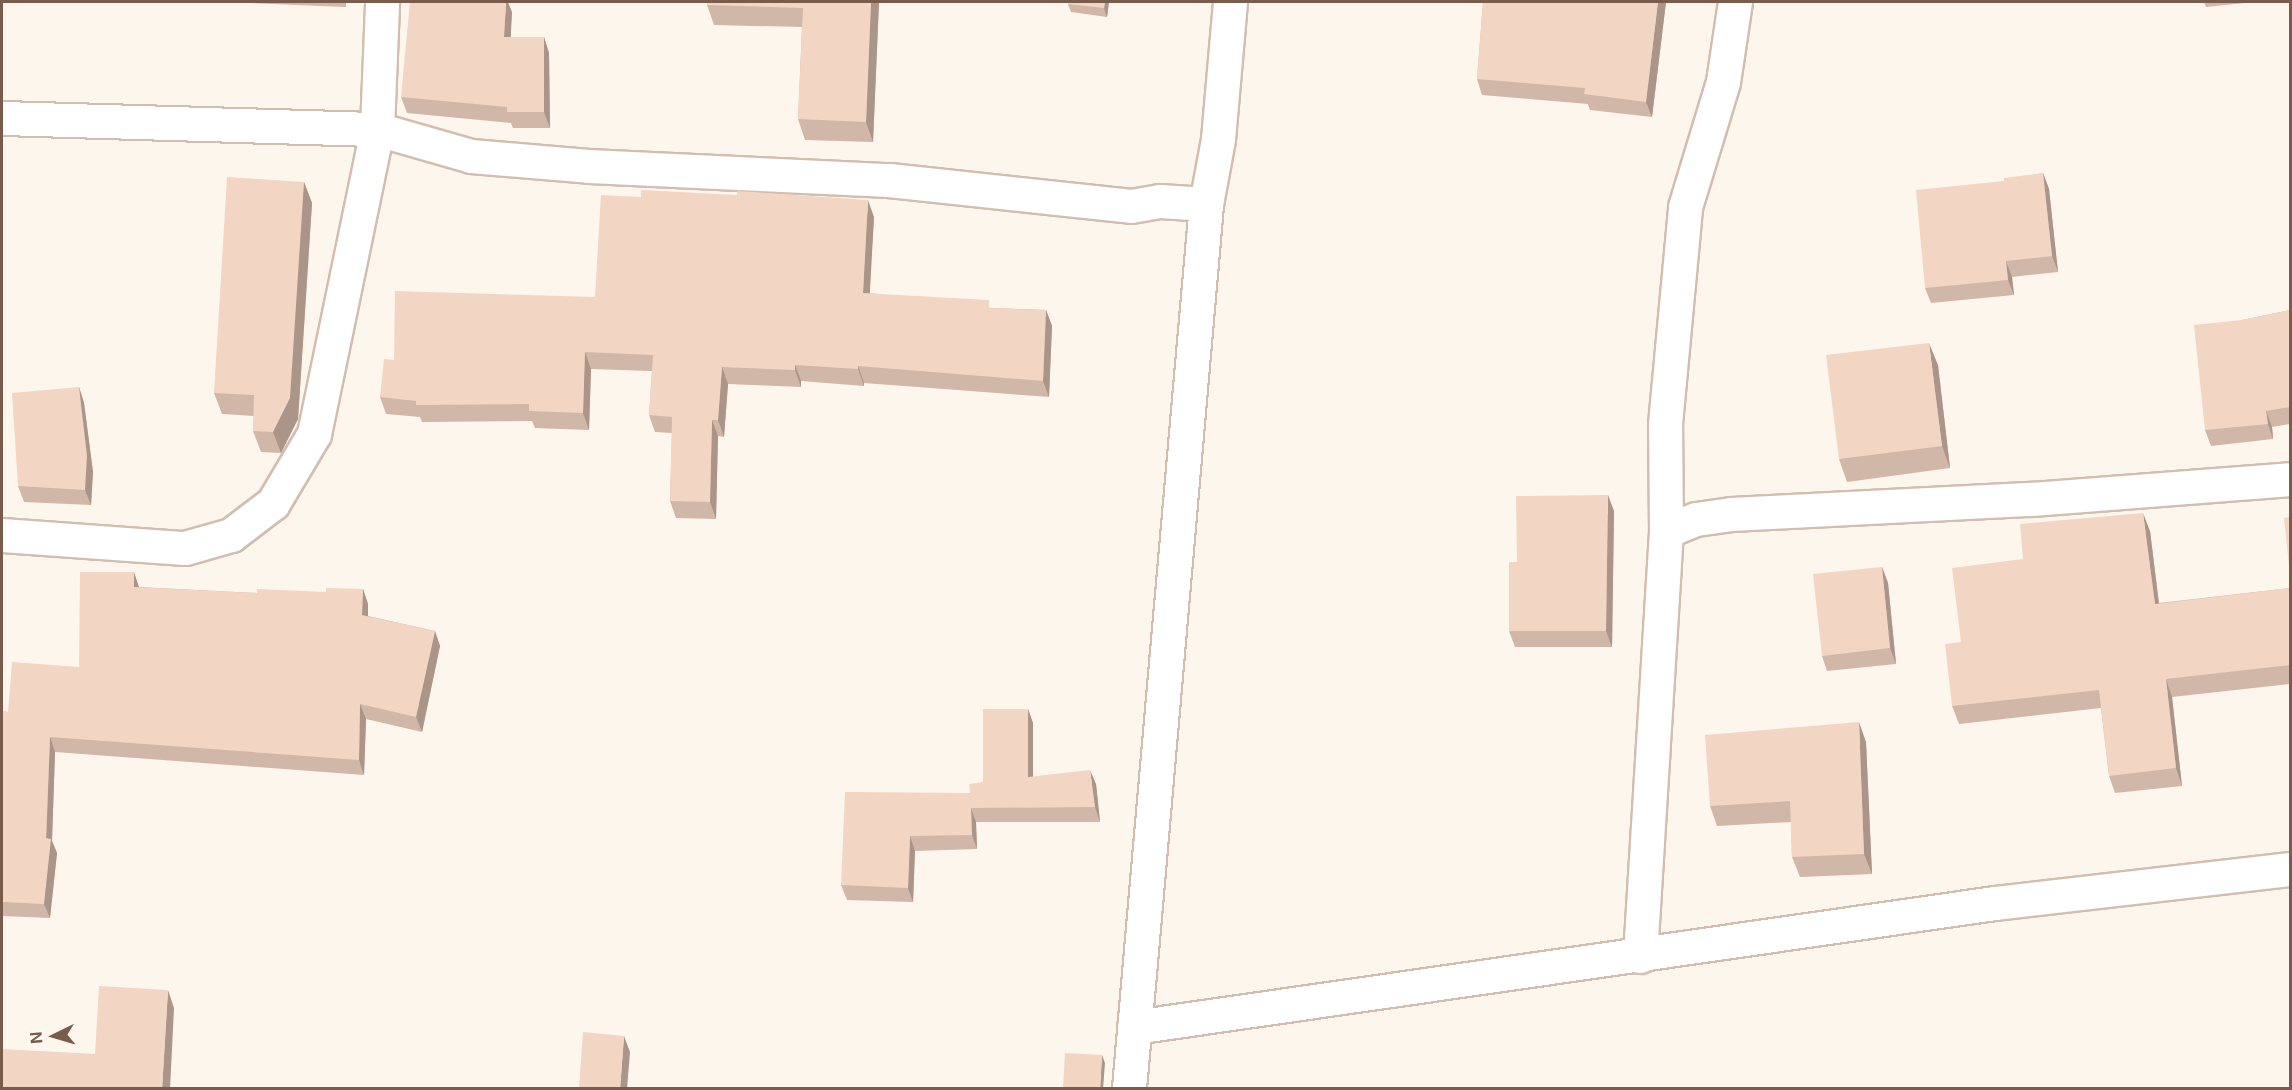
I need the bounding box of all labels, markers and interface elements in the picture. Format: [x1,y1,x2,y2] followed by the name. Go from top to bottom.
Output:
[24,1006,84,1066] north arrow
[26,1031,47,1045] text: N

